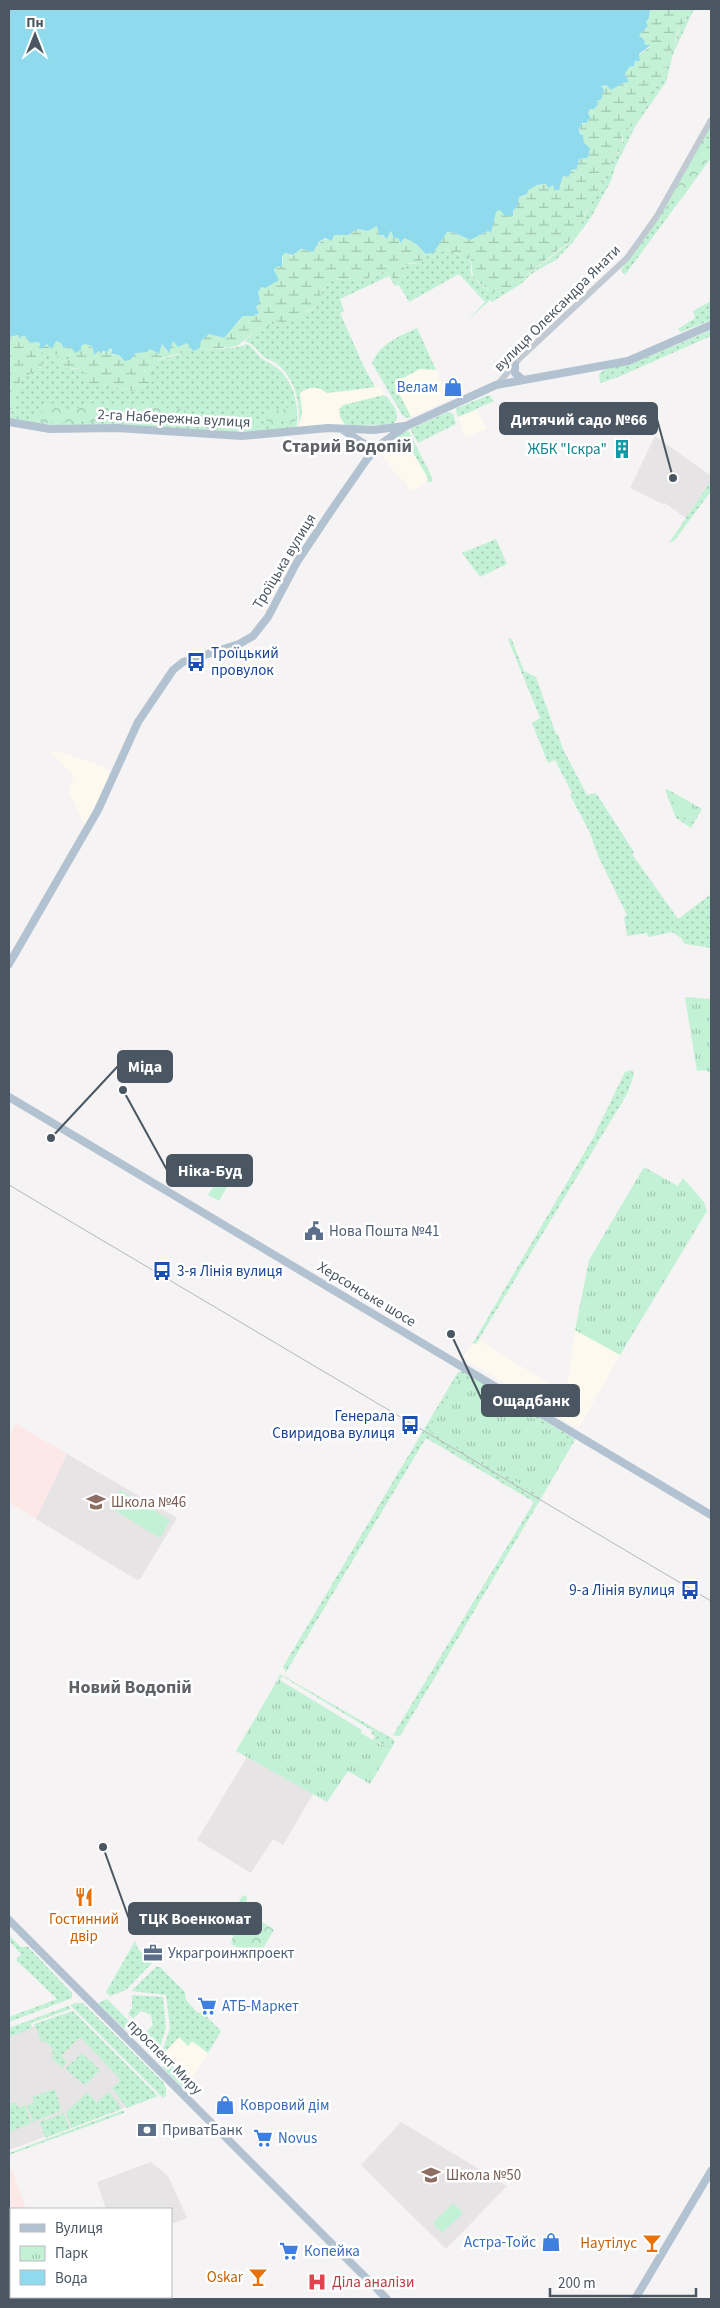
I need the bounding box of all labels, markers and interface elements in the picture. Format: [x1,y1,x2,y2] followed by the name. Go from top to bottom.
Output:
[10,10,60,60] north arrow
[26,13,44,33] text: Пн
[489,240,626,377] street label: вулиця Олександра Янати
[442,376,464,398] shop icon: Велам
[397,377,438,398] place label: Велам
[500,403,657,434] callout: Дитячий садо №66
[97,404,251,433] street label: 2-га Набережна вулиця
[511,409,647,431] text: Дитячий садо №66
[282,434,412,459] district label: Старий Водопій
[611,438,633,460] building icon: ЖБК "Іскра"
[527,439,607,460] place label: ЖБК "Іскра"
[248,510,321,613] street label: Троїцька вулиця
[211,643,279,681] place label: Троїцький провулок
[185,651,207,673] bus stop icon: Троїцький провулок
[118,1051,172,1082] callout: Міда
[128,1056,162,1078] text: Міда
[167,1155,252,1186] callout: Ніка-Буд
[178,1160,243,1182] text: Ніка-Буд
[303,1220,325,1242] public building icon: Нова Пошта №41
[329,1221,440,1242] place label: Нова Пошта №41
[314,1257,420,1332] street label: Херсонське шосе
[151,1260,173,1282] bus stop icon: 3-я Лінія вулиця
[177,1261,283,1282] place label: 3-я Лінія вулиця
[482,1385,579,1416] callout: Ощадбанк
[492,1390,570,1412] text: Ощадбанк
[272,1406,395,1444] place label: Генерала Свиридова вулиця
[399,1414,421,1436] bus stop icon: Генерала Свиридова вулиця
[85,1491,107,1513] school or university icon: Школа №46
[111,1492,186,1513] place label: Школа №46
[679,1579,701,1601] bus stop icon: 9-а Лінія вулиця
[569,1580,675,1601] place label: 9-а Лінія вулиця
[68,1675,192,1700] district label: Новий Водопій
[73,1886,95,1908] restaurant icon: Гостинний двір
[129,1903,261,1934] callout: ТЦК Военкомат
[139,1908,251,1930] text: ТЦК Военкомат
[49,1909,119,1947] place label: Гостинний двір
[142,1942,164,1964] office icon: Украгроинжпроект
[168,1943,295,1964] place label: Украгроинжпроект
[196,1995,218,2017] supermarket icon: АТБ-Маркет
[222,1996,299,2017] place label: АТБ-Маркет
[122,2015,207,2100] street label: проспект Миру
[214,2094,236,2116] shop icon: Ковровий дім
[240,2095,330,2116] place label: Ковровий дім
[136,2119,158,2141] bank icon: ПриватБанк
[162,2120,243,2141] place label: ПриватБанк
[252,2127,274,2149] supermarket icon: Novus
[278,2128,317,2149] place label: Novus
[420,2164,442,2186] school or university icon: Школа №50
[446,2165,521,2186] place label: Школа №50
[10,2208,172,2298] legend
[55,2218,103,2239] text: Вулиця
[540,2231,562,2253] shop icon: Астра-Тойс
[464,2232,536,2253] place label: Астра-Тойс
[641,2232,663,2254] bar icon: Наутілус
[580,2233,637,2254] place label: Наутілус
[278,2240,300,2262] supermarket icon: Копейка
[304,2241,360,2262] place label: Копейка
[55,2243,89,2264] text: Парк
[247,2266,269,2288] bar icon: Oskar
[550,2266,696,2298] scale bar
[207,2267,244,2288] place label: Oskar
[55,2268,88,2289] text: Вода
[306,2271,328,2293] hospital icon: Діла аналізи
[332,2272,414,2293] place label: Діла аналізи
[558,2273,596,2294] text: 200 m

